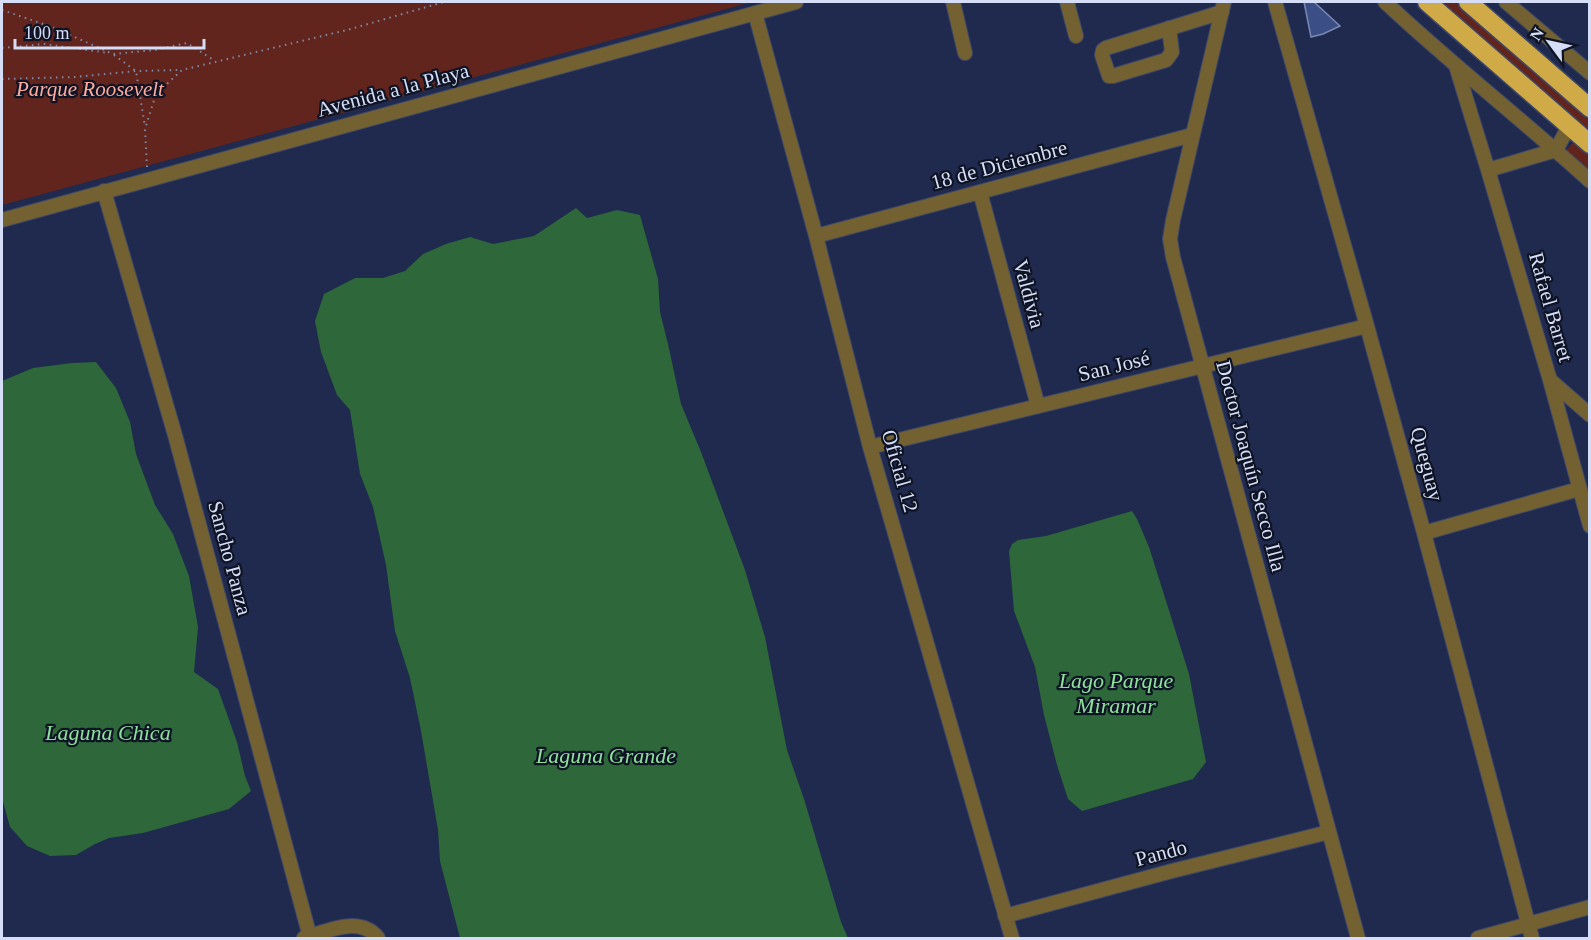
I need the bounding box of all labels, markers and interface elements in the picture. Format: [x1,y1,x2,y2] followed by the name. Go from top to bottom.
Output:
[15,12,204,50] scale bar
[1519,12,1579,72] north arrow
[24,23,70,43] text: 100 m
[1527,24,1547,44] text: N
[314,58,472,122] street label: Avenida a la Playa
[15,77,165,101] park label: Parque Roosevelt
[928,135,1070,195] street label: 18 de Diciembre
[1524,250,1578,365] street label: Rafael Barret
[1008,257,1050,332] street label: Valdivia
[1076,346,1152,386] street label: San José
[1211,358,1291,575] street label: Doctor Joaquín Secco Illa
[1406,424,1449,504] street label: Queguay
[877,427,923,515] street label: Oficial 12
[203,498,257,618] street label: Sancho Panza
[1058,668,1174,718] water label: Lago Parque Miramar
[44,720,171,745] water label: Laguna Chica
[535,743,676,768] water label: Laguna Grande
[1133,835,1189,871] street label: Pando

